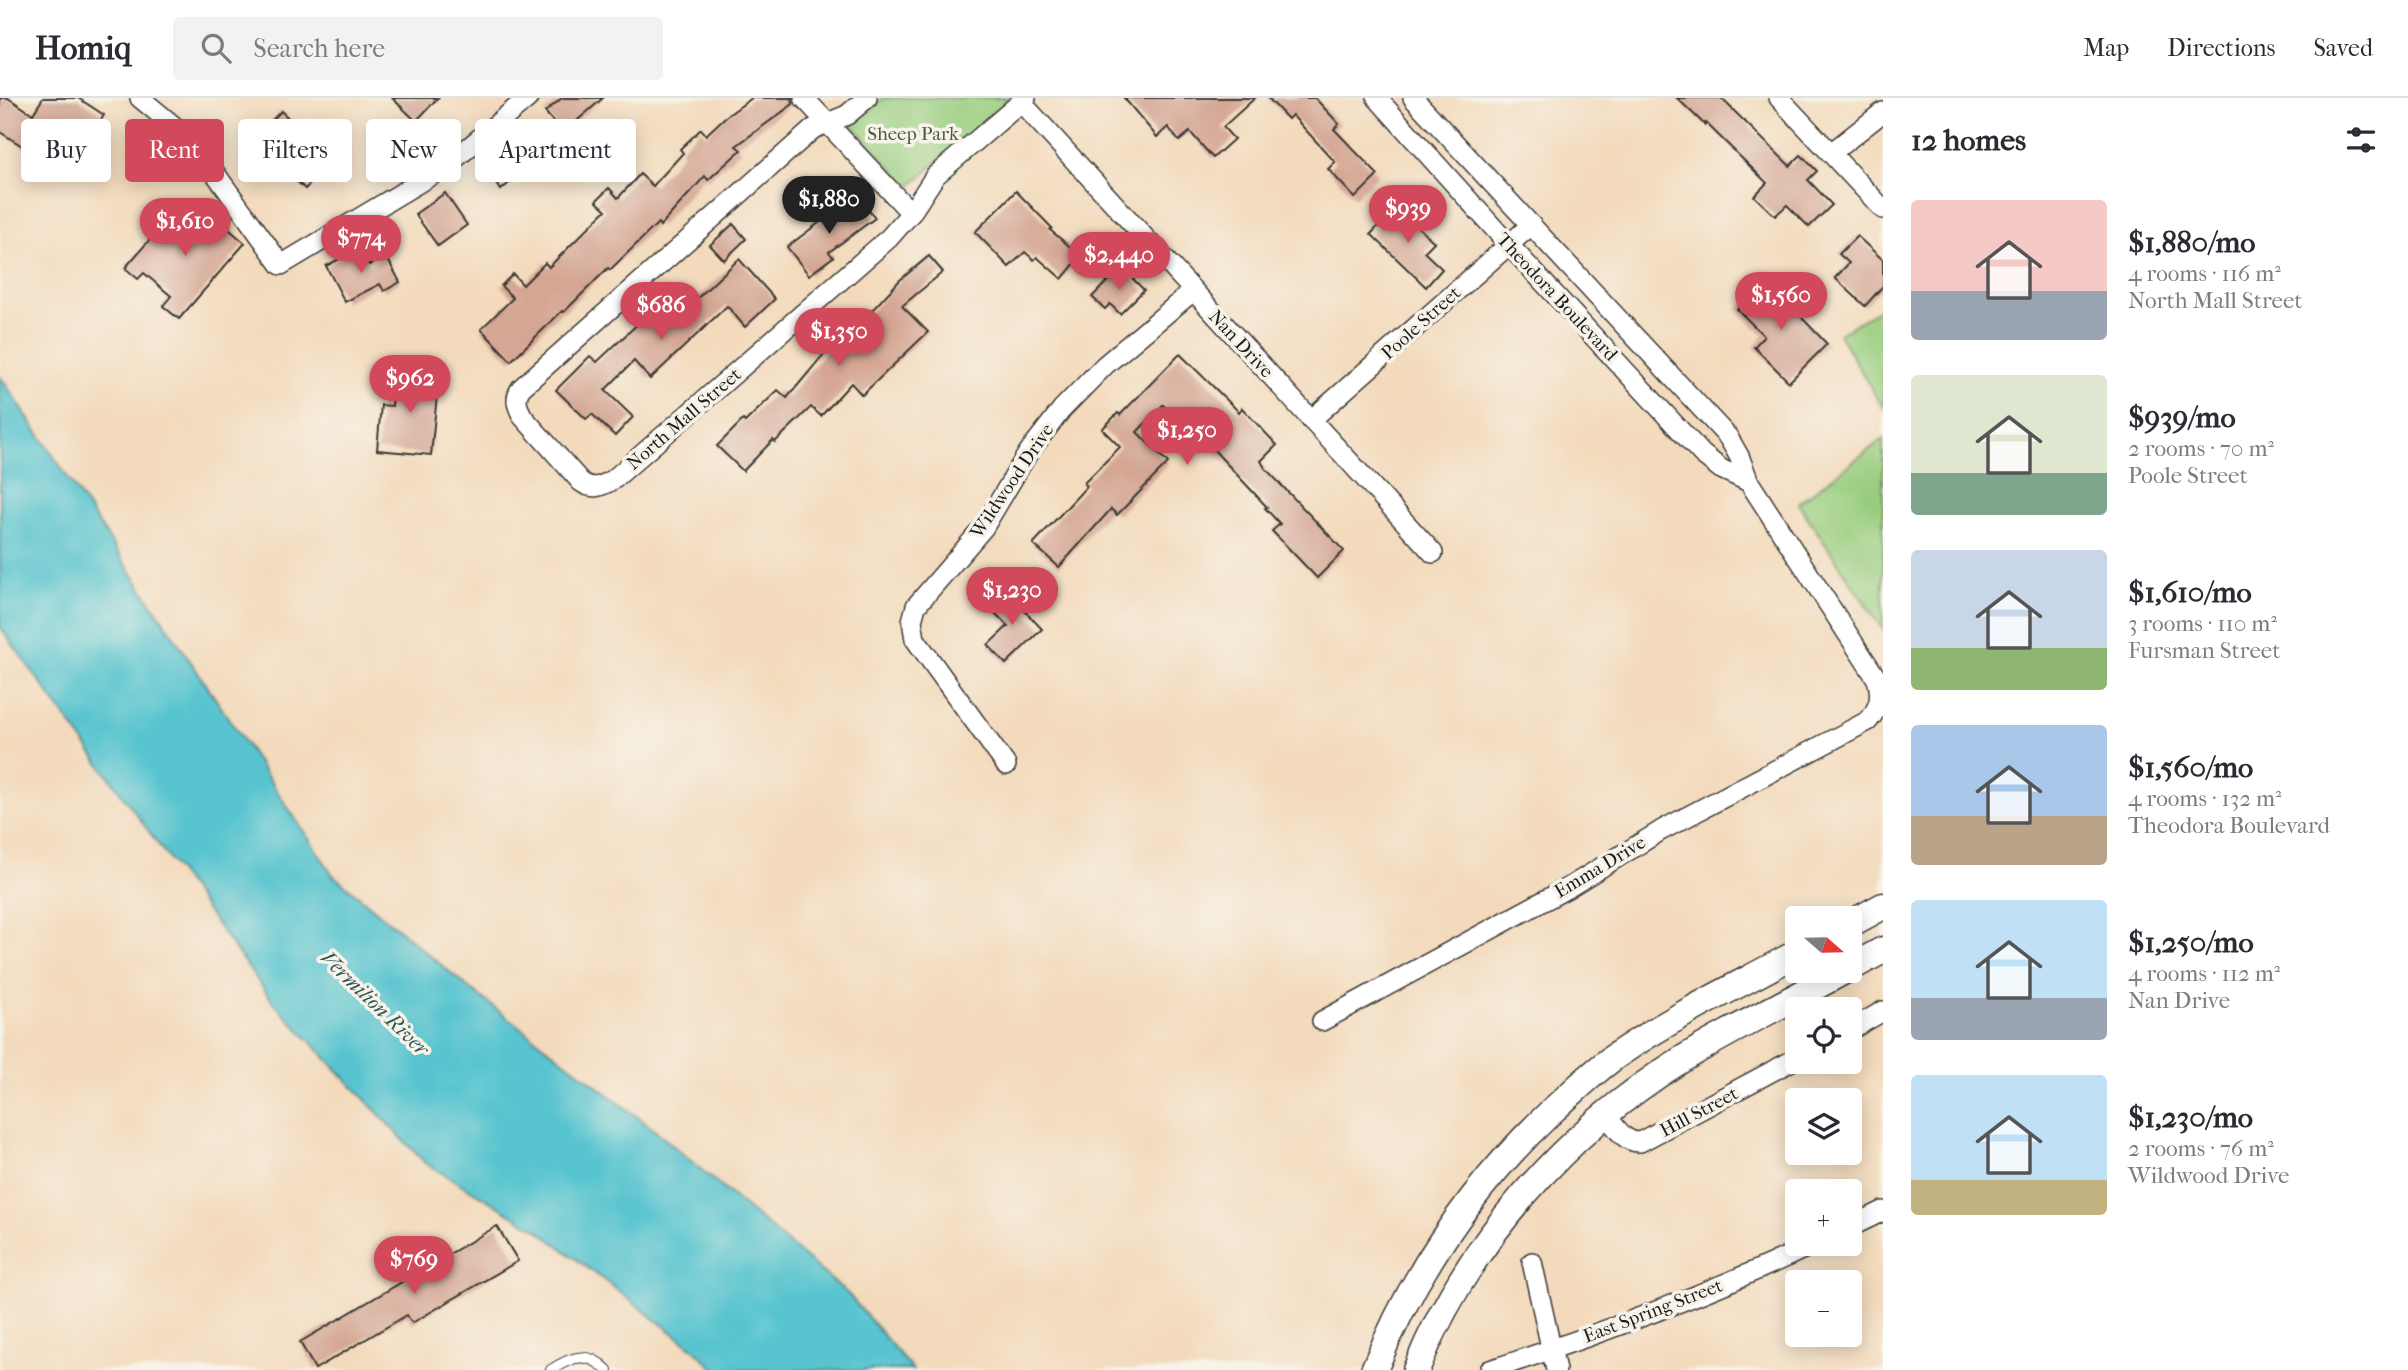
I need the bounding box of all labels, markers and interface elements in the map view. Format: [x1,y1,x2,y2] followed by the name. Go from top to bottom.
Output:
[173,17,663,80] search box
[35,29,131,68] text: Homiq
[197,29,235,67] icon: search
[253,33,385,64] text: Search here
[2083,34,2129,62] text: Map
[2167,34,2275,62] text: Directions
[2313,34,2373,62] text: Saved
[21,119,111,182] chip: Buy
[125,119,224,182] chip: Rent
[238,119,352,182] chip: Filters
[366,119,461,182] chip: New
[475,119,636,182] chip: Apartment
[2342,121,2380,159] icon: filters
[867,123,959,145] park label: Sheep Park
[1911,123,2026,158] text: 12 homes
[772,176,886,236] pin: $1,880
[798,185,860,212] text: $1,880
[1367,186,1449,245] pin: $939
[1385,194,1431,221] text: $939
[128,198,242,258] pin: $1,610
[156,207,214,234] text: $1,610
[320,216,402,275] pin: $774
[337,224,385,251] text: $774
[2128,225,2255,260] text: $1,880/mo
[1492,228,1622,366] street label: Theodora Boulevard
[1967,228,2051,312] icon: home
[1062,232,1176,292] pin: $2,440
[1084,241,1154,268] text: $2,440
[2128,260,2281,287] text: 4 rooms · 116 m²
[1724,272,1838,332] pin: $1,560
[1751,281,1811,308] text: $1,560
[620,282,702,342] pin: $686
[1377,282,1465,364] street label: Poole Street
[2128,287,2303,314] text: North Mall Street
[636,291,686,318] text: $686
[1204,306,1278,382] street label: Nan Drive
[782,308,896,368] pin: $1,350
[810,317,868,344] text: $1,350
[369,356,451,415] pin: $962
[622,363,746,475] street label: North Mall Street
[386,364,435,391] text: $962
[2128,400,2236,435] text: $939/mo
[1967,403,2051,487] icon: home
[1130,408,1244,467] pin: $1,250
[1157,416,1217,443] text: $1,250
[965,420,1058,543] street label: Wildwood Drive
[2128,435,2274,462] text: 2 rooms · 70 m²
[2128,462,2248,489] text: Poole Street
[955,568,1069,627] pin: $1,230
[2128,575,2252,610] text: $1,610/mo
[982,576,1042,603] text: $1,230
[1967,578,2051,662] icon: home
[2128,610,2277,637] text: 3 rooms · 110 m²
[2128,637,2280,664] text: Fursman Street
[2128,750,2253,785] text: $1,560/mo
[1967,753,2051,837] icon: home
[2128,785,2282,812] text: 4 rooms · 132 m²
[2128,812,2330,839] text: Theodora Boulevard
[1550,831,1650,903] street label: Emma Drive
[1785,906,1862,984] north arrow
[1785,906,1862,1347] map controls
[2128,925,2254,960] text: $1,250/mo
[1967,928,2051,1012] icon: home
[316,946,435,1062] water label: Vermilion River
[2128,960,2280,987] text: 4 rooms · 112 m²
[2128,987,2230,1014] text: Nan Drive
[1785,997,1862,1074] button: locate
[1656,1082,1742,1142] street label: Hill Street
[1785,1088,1862,1165] button: layers
[2128,1100,2253,1135] text: $1,230/mo
[1967,1103,2051,1187] icon: home
[2128,1135,2274,1162] text: 2 rooms · 76 m²
[2128,1162,2289,1189] text: Wildwood Drive
[1785,1179,1862,1256] button: +
[373,1236,455,1296] pin: $769
[390,1245,438,1272] text: $769
[1785,1270,1862,1347] button: −
[1580,1274,1726,1348] street label: East Spring Street

